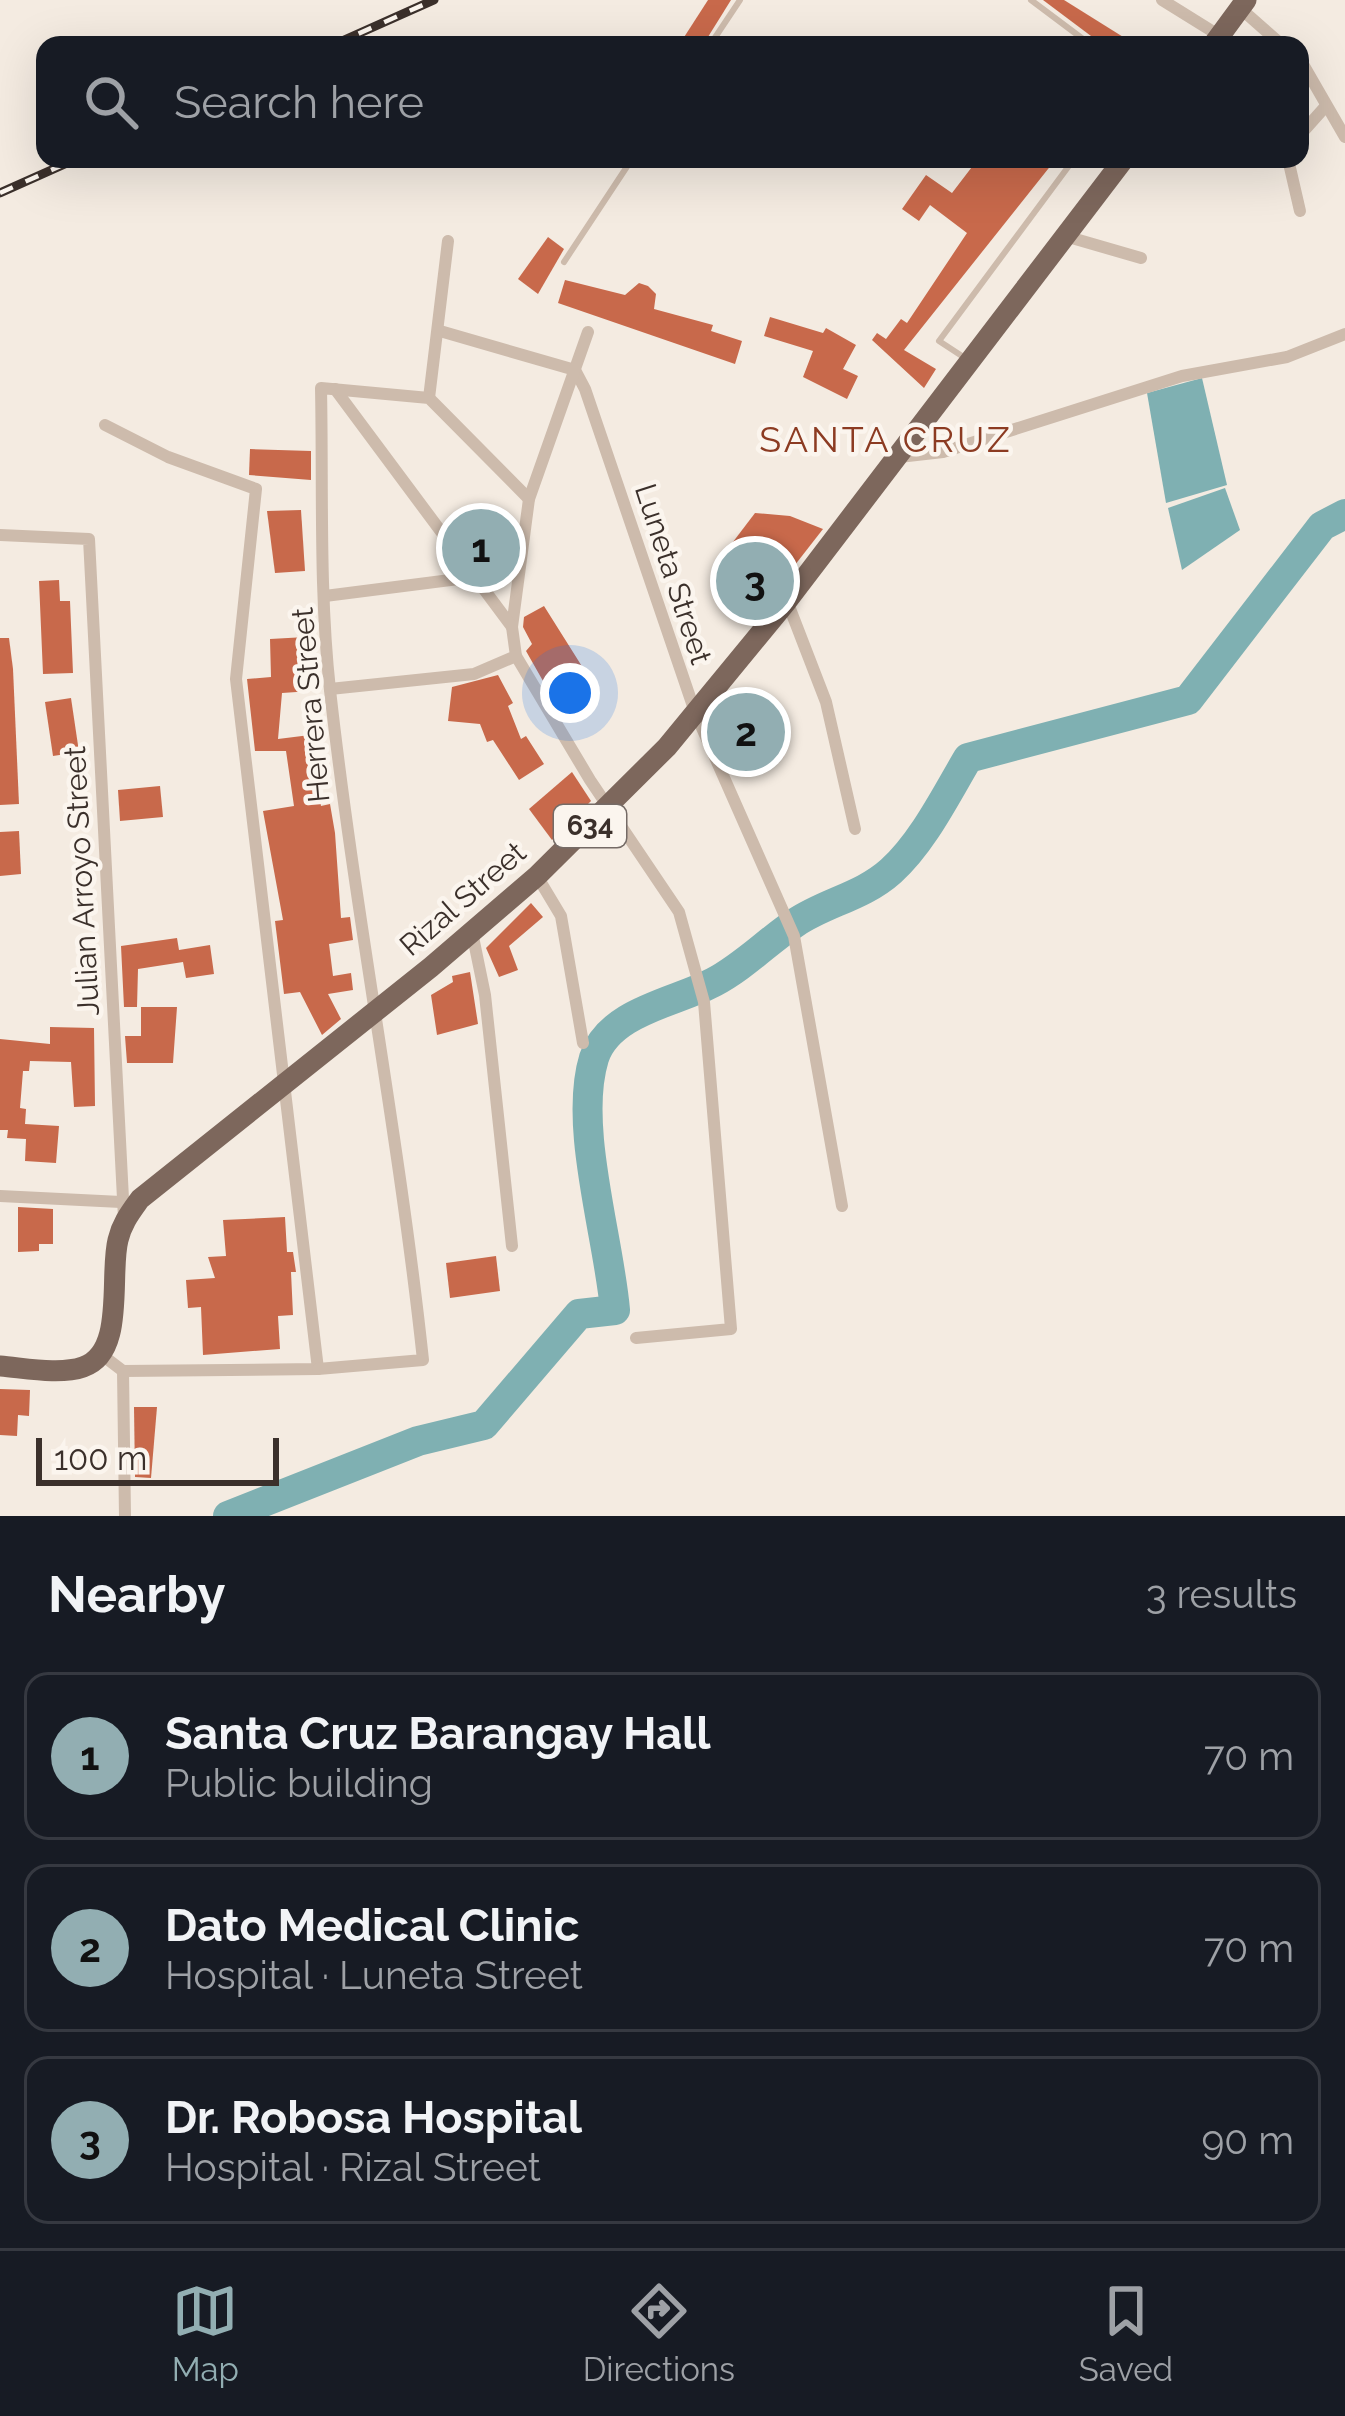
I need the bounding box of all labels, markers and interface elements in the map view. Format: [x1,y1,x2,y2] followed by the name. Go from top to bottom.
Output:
[36,36,1309,168] search box
[78,69,144,135] icon: search
[174,76,424,129] text: Search here
[759,418,1013,460] district label: SANTA CRUZ
[628,479,719,668] street label: Luneta Street
[442,503,520,593] pin: 1
[716,536,794,626] pin: 3
[285,606,336,804] street label: Herrera Street
[540,663,600,723] your location
[707,687,785,777] pin: 2
[57,745,106,1017] street label: Julian Arroyo Street
[554,805,626,847] road number: 634
[393,835,533,963] street label: Rizal Street
[36,1432,279,1485] scale bar
[54,1439,147,1478] text: 100 m
[48,1564,225,1624] text: Nearby
[1146,1571,1297,1617] text: 3 results
[165,1707,711,1760] text: Santa Cruz Barangay Hall
[80,1733,100,1779] text: 1
[1204,1733,1294,1779] text: 70 m
[165,1760,433,1806] text: Public building
[165,1899,579,1952] text: Dato Medical Clinic
[79,1925,101,1971] text: 2
[1204,1925,1294,1971] text: 70 m
[165,1952,583,1998] text: Hospital · Luneta Street
[165,2091,582,2144] text: Dr. Robosa Hospital
[79,2117,101,2163] text: 3
[1201,2117,1294,2163] text: 90 m
[165,2144,541,2190] text: Hospital · Rizal Street
[172,2278,239,2389] tab: Map
[583,2278,735,2389] tab: Directions
[1079,2278,1173,2389] tab: Saved

